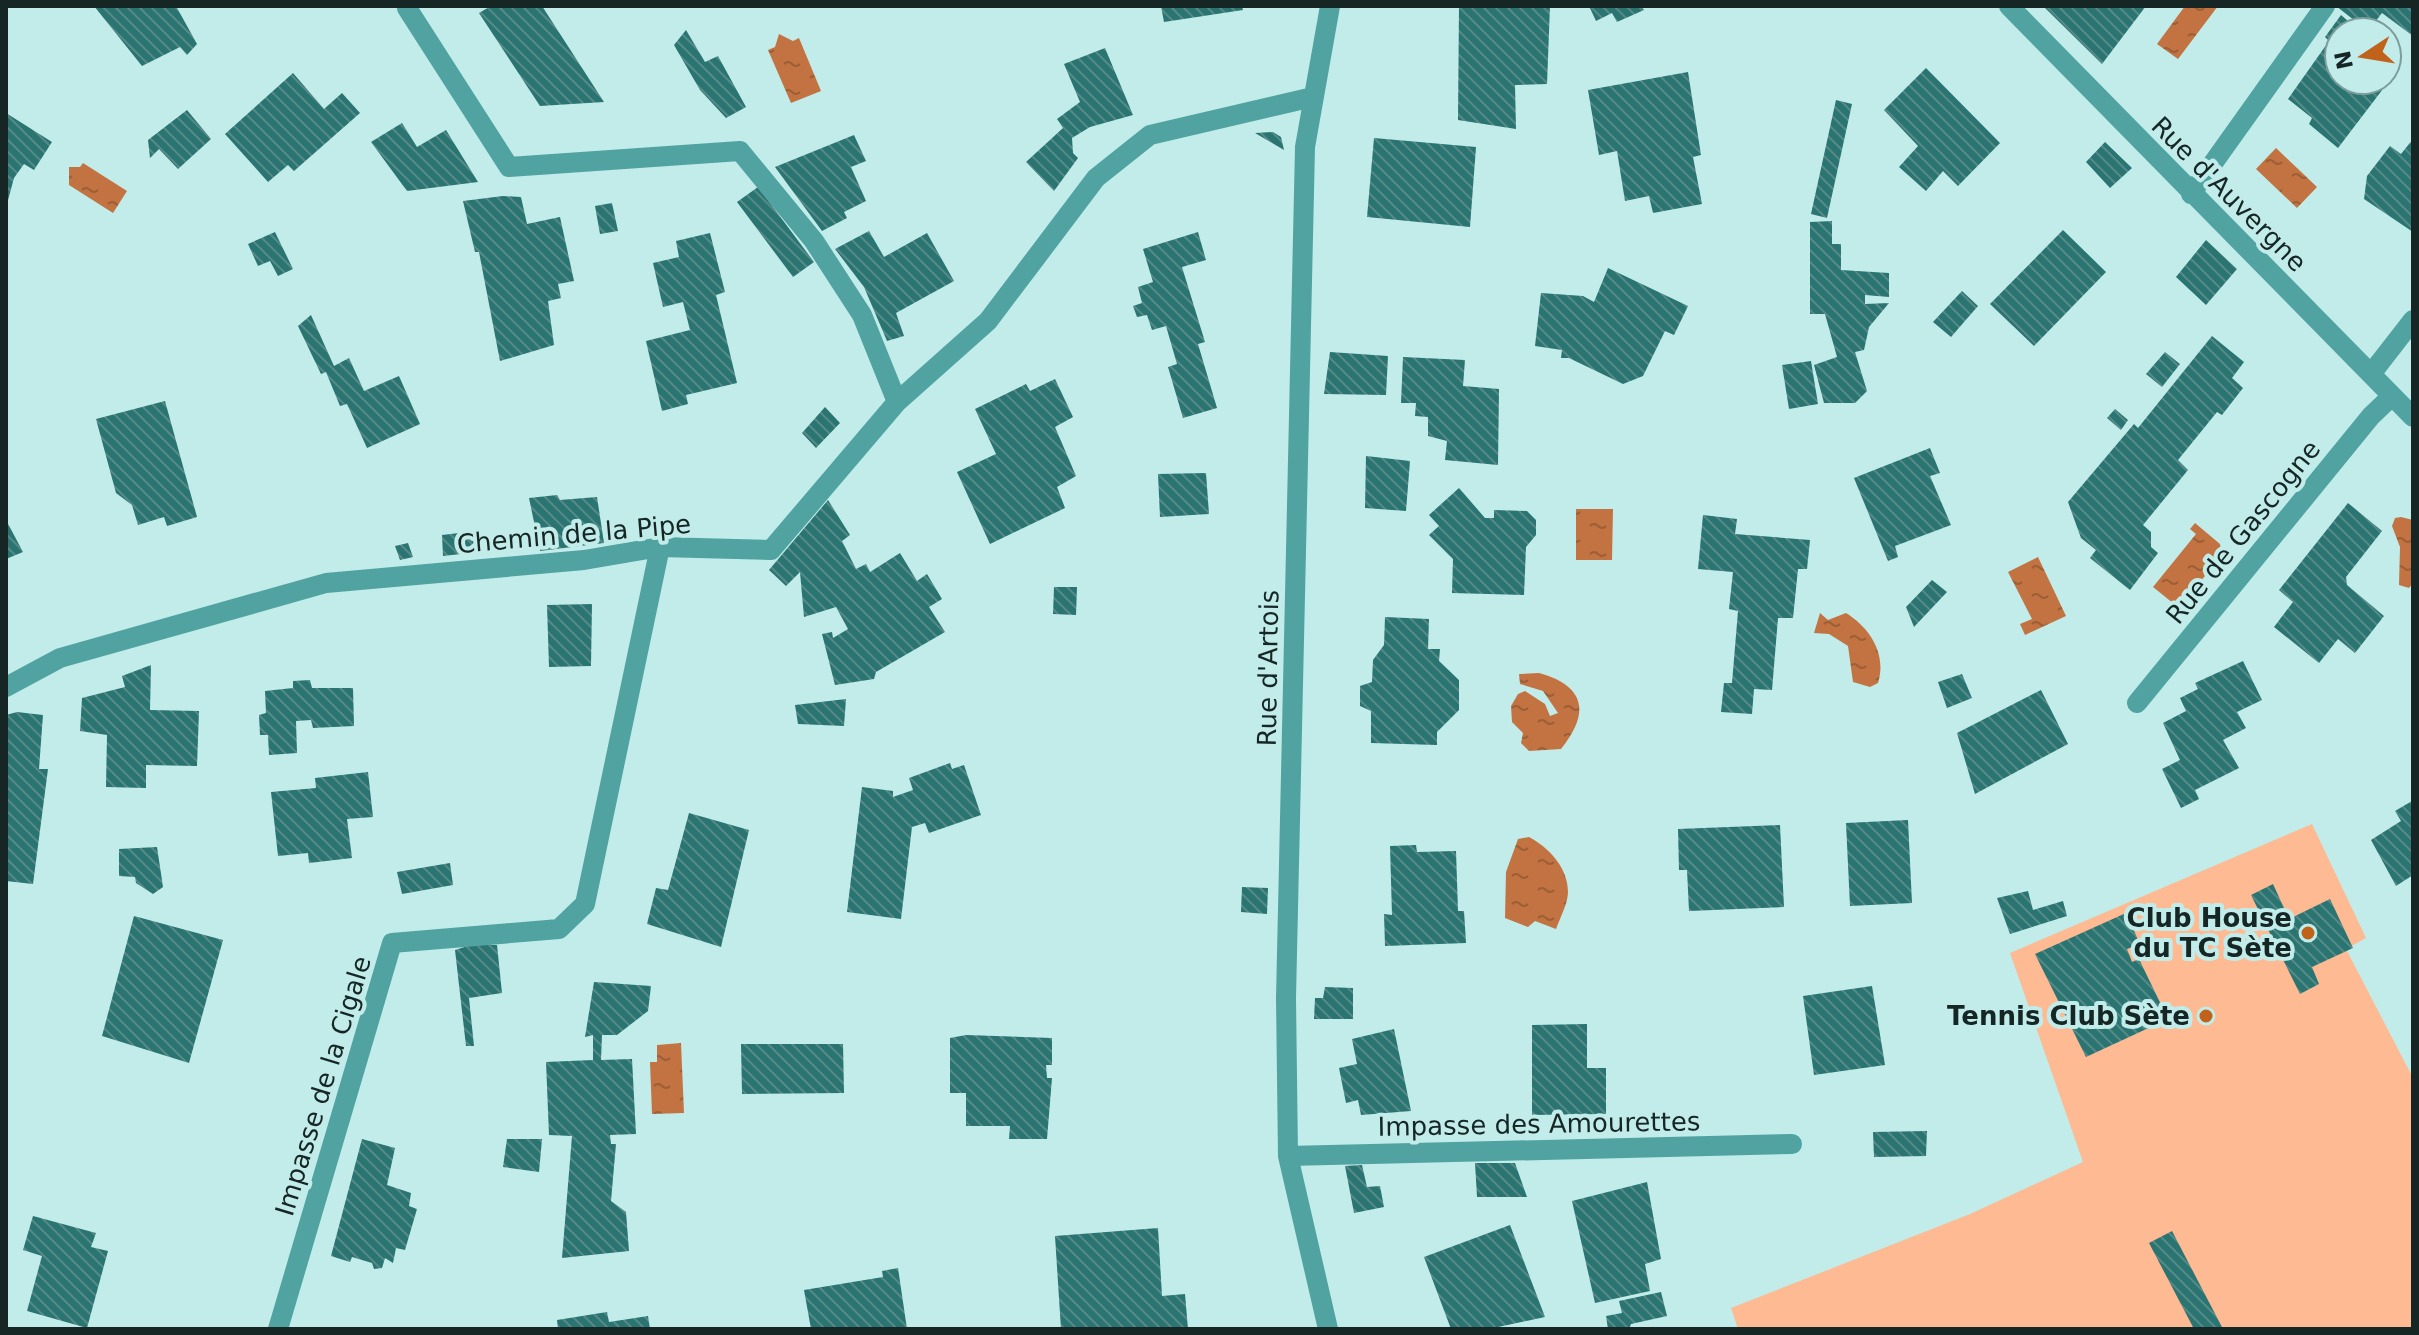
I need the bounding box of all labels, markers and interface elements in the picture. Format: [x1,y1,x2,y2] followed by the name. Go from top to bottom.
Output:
[2323,16,2403,96] north arrow
[2330,48,2358,72] text: N
[2146,111,2312,277] street label: Rue d'Auvergne
[2160,434,2326,630] street label: Rue de Gascogne
[456,509,692,559] street label: Chemin de la Pipe
[1252,589,1284,747] street label: Rue d'Artois
[2127,903,2292,963] place label: Club House du TC Sète
[2299,924,2317,942] marker: Club House du TC Sète
[269,953,377,1219] street label: Impasse de la Cigale
[1947,1001,2190,1031] place label: Tennis Club Sète
[2197,1007,2215,1025] marker: Tennis Club Sète
[1377,1106,1701,1142] street label: Impasse des Amourettes

